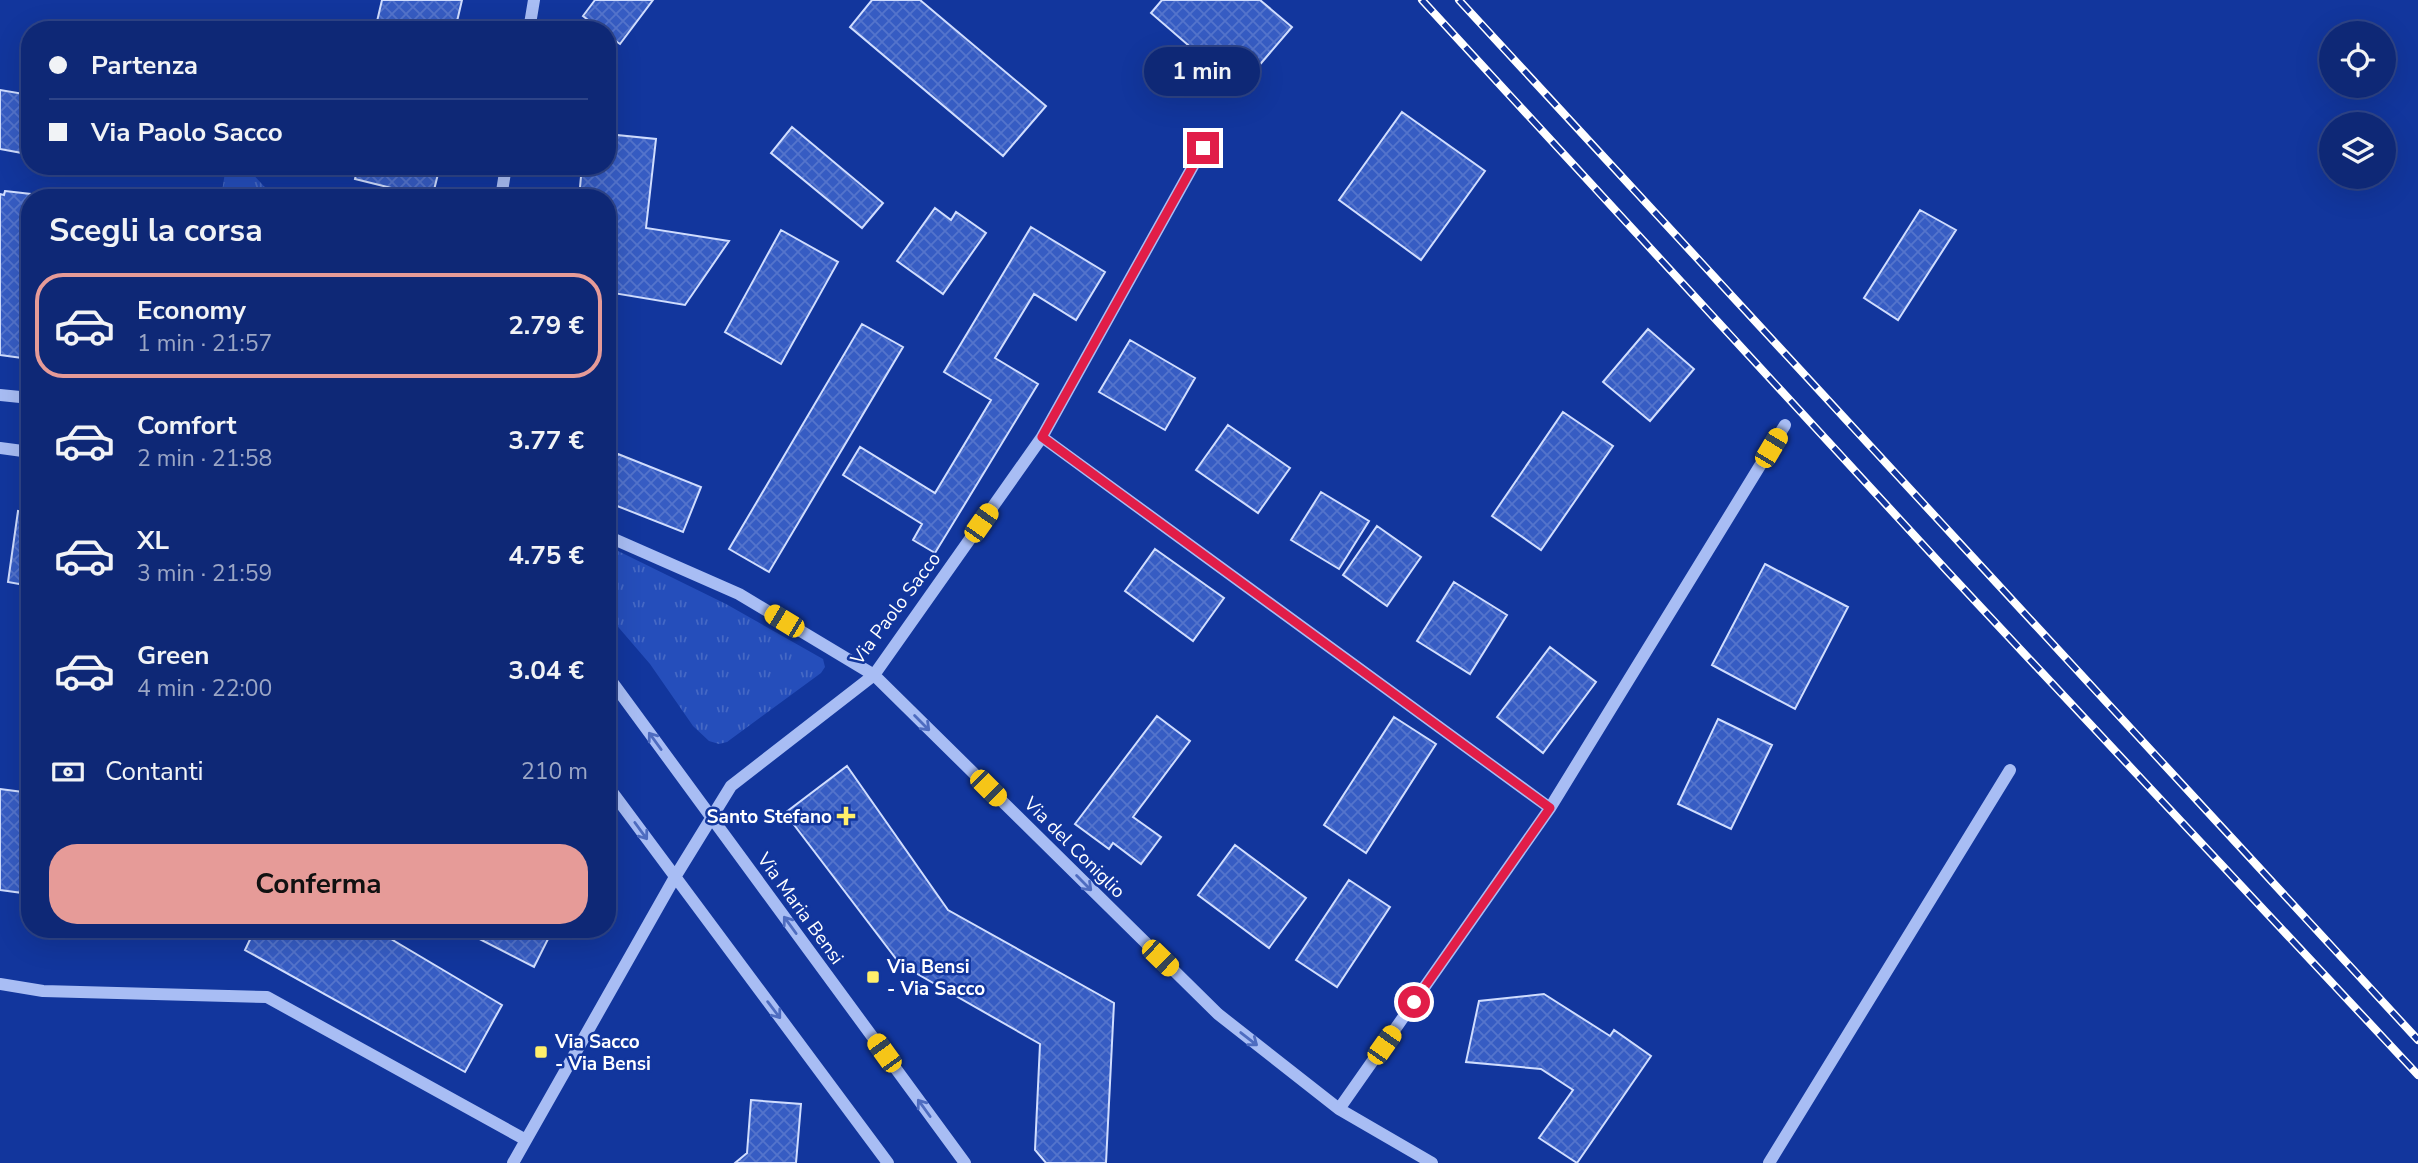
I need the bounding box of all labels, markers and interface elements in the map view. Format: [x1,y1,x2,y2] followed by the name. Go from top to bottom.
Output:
[2319,21,2396,189] map controls
[2319,21,2396,98] button: locate
[1145,46,1261,96] callout: 1 min
[91,48,198,83] text: Partenza
[1172,56,1232,87] text: 1 min
[2319,112,2396,189] button: layers
[91,115,283,150] text: Via Paolo Sacco
[1187,132,1219,164] route end
[49,209,263,252] text: Scegli la corsa
[137,293,246,328] text: Economy
[53,294,116,357] icon: car
[508,308,584,343] text: 2.79 €
[137,328,272,359] text: 1 min · 21:57
[137,408,237,443] text: Comfort
[53,409,116,472] icon: car
[508,423,584,458] text: 3.77 €
[1752,425,1791,471] car
[137,443,272,474] text: 2 min · 21:58
[961,500,1002,546] car
[137,523,169,558] text: XL
[53,524,116,587] icon: car
[508,538,584,573] text: 4.75 €
[844,547,947,671] street label: Via Paolo Sacco
[137,558,272,589] text: 3 min · 21:59
[761,601,808,641] car
[137,638,210,673] text: Green
[53,639,116,702] icon: car
[508,653,584,688] text: 3.04 €
[137,673,272,704] text: 4 min · 22:00
[913,714,930,731] one-way arrow
[648,732,663,751] one-way arrow
[49,753,87,791] icon: cash
[105,754,204,789] text: Contanti
[521,756,588,787] text: 210 m
[966,766,1011,810] car
[1017,791,1131,904] street label: Via del Coniglio
[707,804,832,830] place label: Santo Stefano
[838,808,854,824] marker: Santo Stefano
[634,821,648,840] one-way arrow
[49,844,588,924] button: Conferma
[750,847,850,970] street label: Via Maria Bensi
[1075,874,1092,891] one-way arrow
[783,915,798,934] one-way arrow
[1138,936,1183,980] car
[886,954,985,1002] place label: Via Bensi - Via Sacco
[865,969,881,985] marker: Via Bensi - Via Sacco
[1398,986,1430,1018] route start
[767,1000,782,1019] one-way arrow
[1364,1022,1405,1068] car
[554,1029,651,1077] place label: Via Sacco - Via Bensi
[864,1030,905,1076] car
[1240,1031,1258,1047] one-way arrow
[533,1044,549,1060] marker: Via Sacco - Via Bensi
[917,1099,932,1118] one-way arrow

